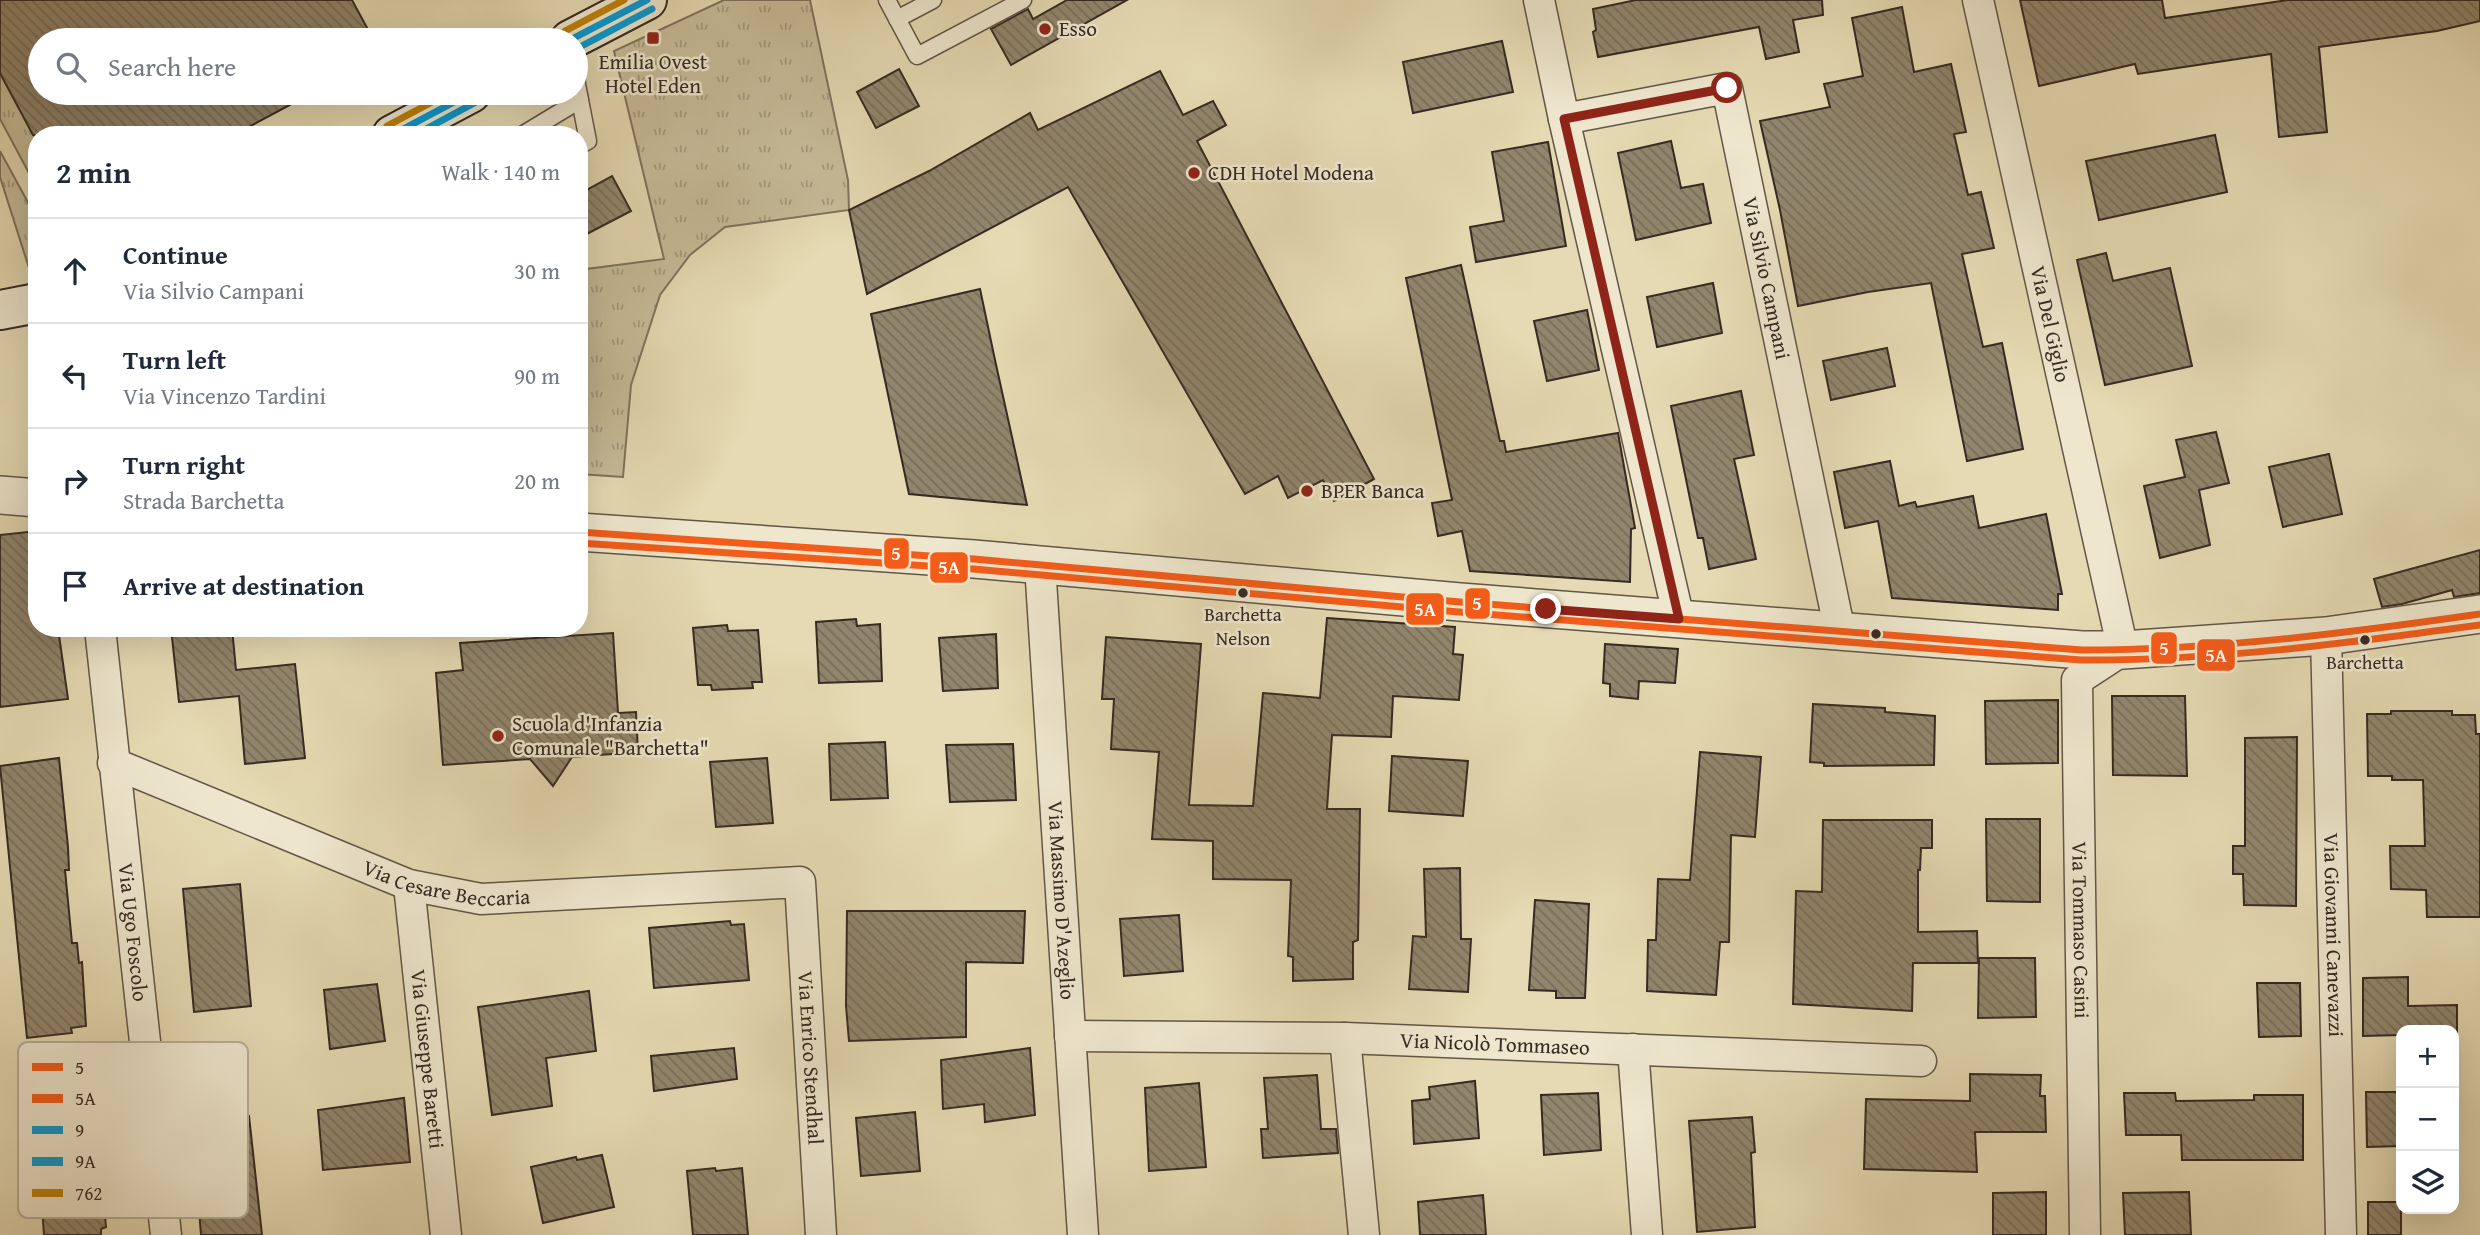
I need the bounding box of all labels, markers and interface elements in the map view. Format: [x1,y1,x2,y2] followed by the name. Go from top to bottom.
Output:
[1059,13,1097,44] place label: Esso
[1037,21,1053,37] marker: Esso
[28,28,588,105] search box
[645,30,661,46] marker: Emilia Ovest Hotel Eden
[599,46,708,101] place label: Emilia Ovest Hotel Eden
[108,47,236,86] text: Search here
[52,48,90,86] icon: search
[1711,72,1742,103] route start
[56,150,131,194] text: 2 min
[441,155,560,188] text: Walk · 140 m
[1208,157,1374,188] place label: CDH Hotel Modena
[1186,165,1202,181] marker: CDH Hotel Modena
[1735,194,1799,362] street label: Via Silvio Campani
[123,235,228,274] text: Continue
[56,252,94,290] icon: ahead
[514,254,560,287] text: 30 m
[2023,263,2079,385] street label: Via Del Giglio
[123,274,304,307] text: Via Silvio Campani
[123,340,226,379] text: Turn left
[56,357,94,395] icon: left
[514,359,560,392] text: 90 m
[123,379,326,412] text: Via Vincenzo Tardini
[123,445,245,484] text: Turn right
[56,462,94,500] icon: right
[514,464,560,497] text: 20 m
[1321,475,1424,506] place label: BPER Banca
[1299,483,1315,499] marker: BPER Banca
[123,484,284,517] text: Strada Barchetta
[883,537,910,570] line badge: 5
[891,539,901,567] text: 5
[929,551,969,584] line badge: 5A
[938,553,960,581] text: 5A
[123,566,364,605] text: Arrive at destination
[56,567,94,605] icon: arrive
[1236,586,1250,600] marker: Barchetta Nelson
[1464,587,1491,620] line badge: 5
[1472,589,1482,617] text: 5
[1405,592,1445,626] line badge: 5A
[1530,593,1561,624] route end
[1414,595,1436,623] text: 5A
[1204,600,1282,652] place label: Barchetta Nelson
[1869,627,1883,641] unlabelled marker
[2150,631,2178,665] line badge: 5
[2358,633,2372,647] marker: Barchetta
[2159,634,2169,662] text: 5
[2196,638,2236,672] line badge: 5A
[2205,641,2227,669] text: 5A
[2326,648,2404,676] place label: Barchetta
[512,708,709,763] place label: Scuola d'Infanzia Comunale "Barchetta"
[490,728,506,744] marker: Scuola d'Infanzia Comunale "Barchetta"
[1040,800,1084,1001] street label: Via Massimo D'Azeglio
[2316,832,2352,1037] street label: Via Giovanni Canevazzi
[2064,841,2098,1019] street label: Via Tommaso Casini
[358,852,531,914] street label: Via Cesare Beccaria
[111,861,156,1003] street label: Via Ugo Foscolo
[403,968,453,1150] street label: Via Giuseppe Baretti
[790,970,832,1146] street label: Via Enrico Stendhal
[1399,1024,1590,1063] street label: Via Nicolò Tommaseo
[2396,1025,2459,1214] map controls
[2396,1025,2459,1088] button: +
[18,1042,248,1218] legend
[75,1053,84,1081] text: 5
[75,1084,96,1112] text: 5A
[2396,1088,2459,1151] button: −
[75,1116,84,1144] text: 9
[75,1147,96,1175] text: 9A
[2396,1151,2459,1214] button: layers
[75,1179,102,1207] text: 762

